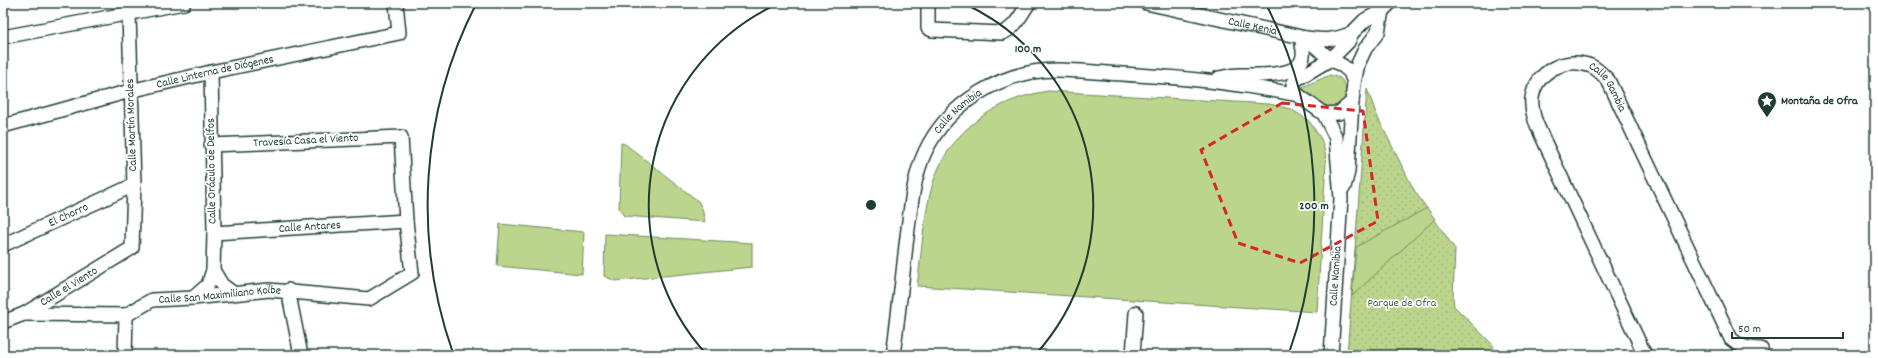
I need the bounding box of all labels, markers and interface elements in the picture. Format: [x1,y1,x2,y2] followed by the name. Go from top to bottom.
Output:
[1226,13,1279,40] street label: Calle Kenia
[1015,41,1041,58] text: 100 m
[155,51,275,93] street label: Calle Linterna de Diógenes
[1586,58,1631,115] street label: Calle Gambia
[122,78,142,172] street label: Calle Martín Morales
[930,84,986,137] street label: Calle Namibia
[1756,90,1778,118] place icon: Montaña de Ofra
[1781,93,1859,110] place label: Montaña de Ofra
[203,118,221,224] street label: Calle Oráculo de Delfos
[253,130,359,152] street label: Travesía Casa el Viento
[864,198,878,212] centre of rings
[1299,198,1329,215] text: 200 m
[46,199,91,232] street label: El Chorro
[278,217,341,237] street label: Calle Antares
[1325,245,1347,307] street label: Calle Namibia
[37,262,101,311] street label: Calle el Viento
[158,281,282,308] street label: Calle San Maximiliano Kolbe
[1368,295,1437,312] park label: Parque de Ofra
[1732,314,1843,340] scale bar
[1738,321,1761,338] text: 50 m

